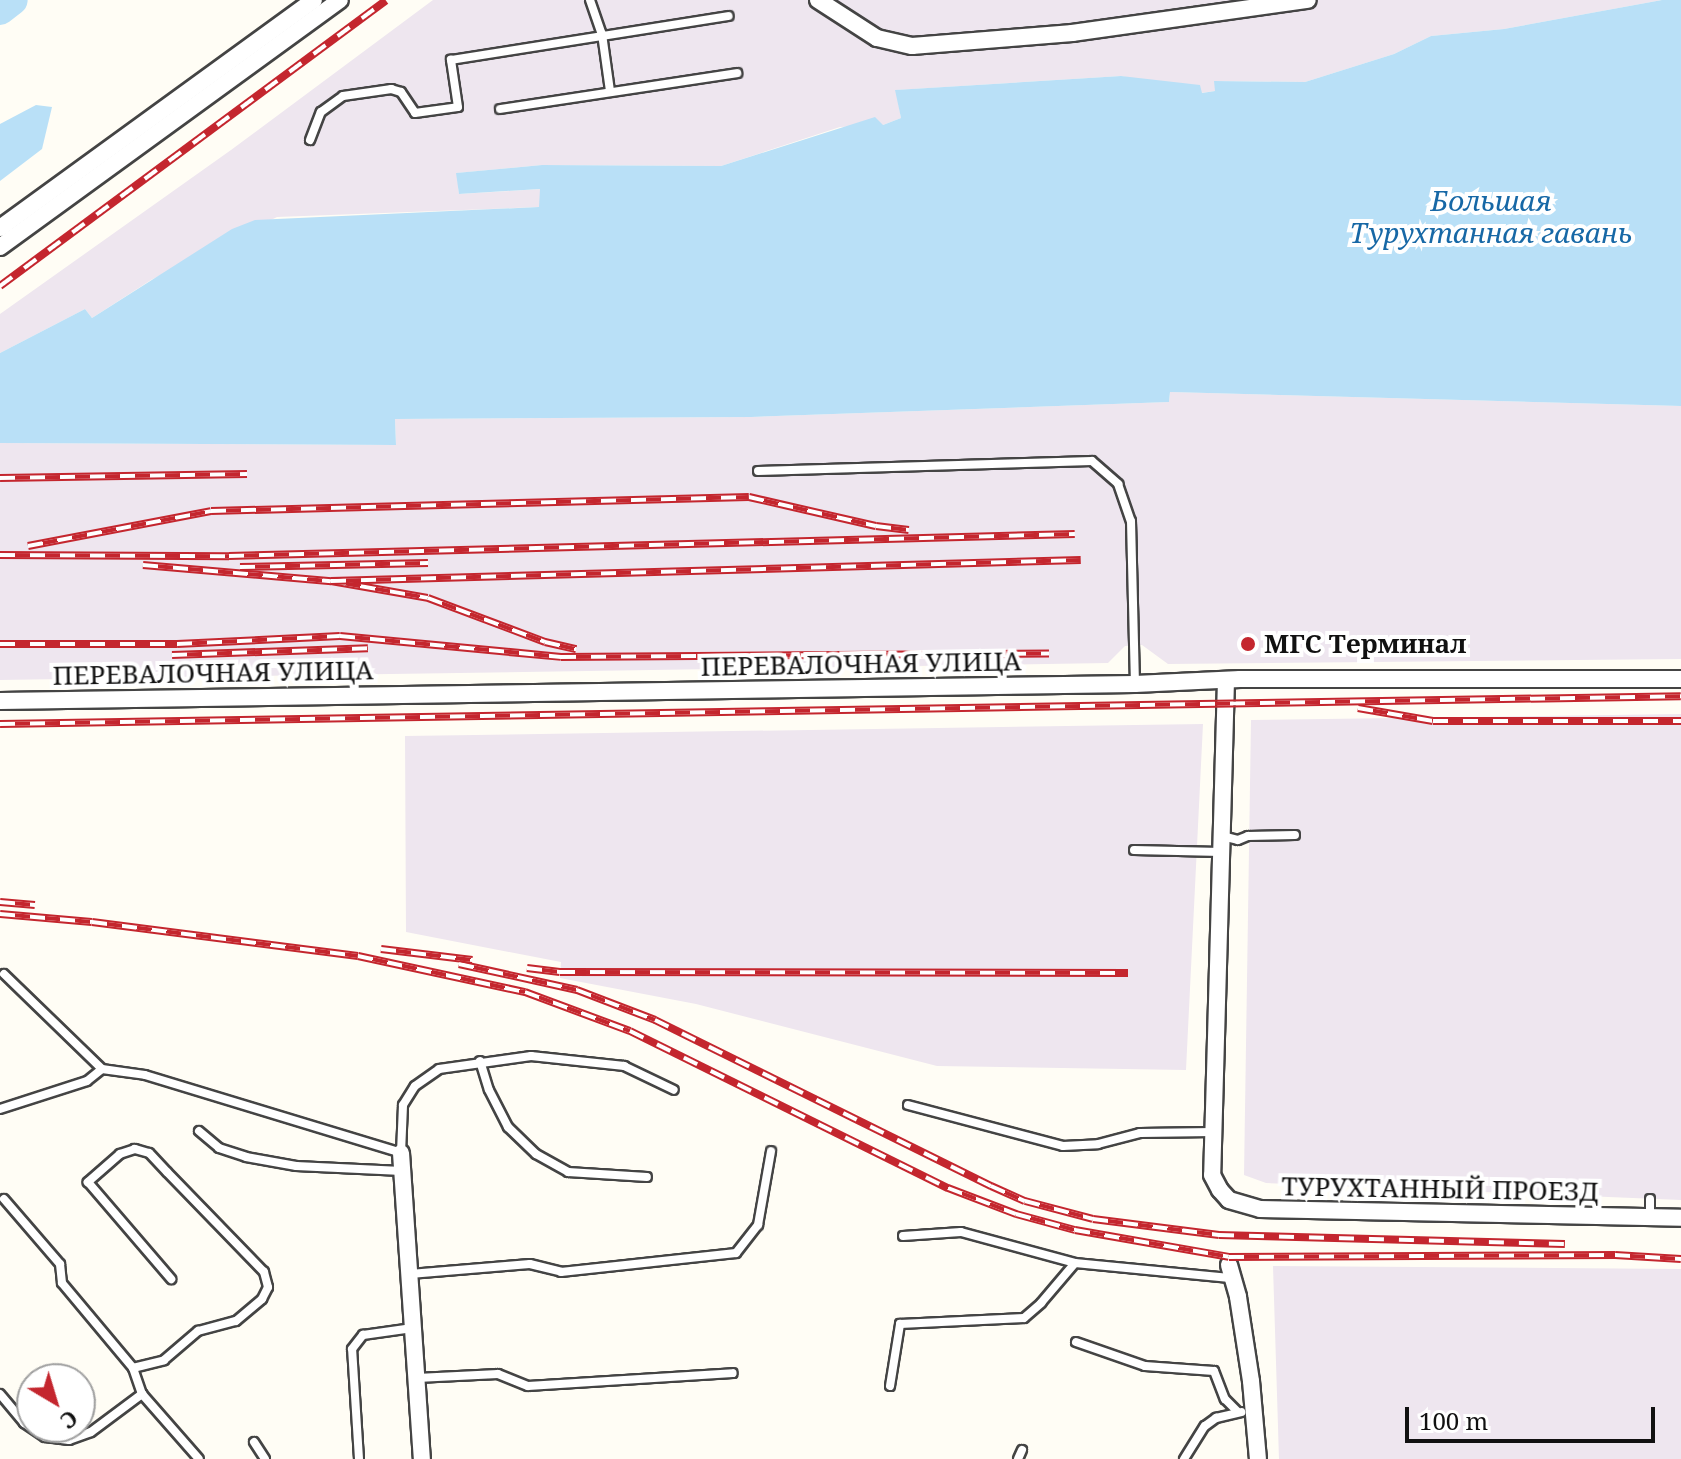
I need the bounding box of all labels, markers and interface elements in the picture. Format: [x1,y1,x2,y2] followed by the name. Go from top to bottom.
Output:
[1350,183,1632,249] water label: Большая Турухтанная гавань
[1264,628,1466,660] place label: МГС Терминал
[1239,635,1257,653] marker: МГС Терминал
[700,646,1022,682] street label: ПЕРЕВАЛОЧНАЯ УЛИЦА
[52,655,374,691] street label: ПЕРЕВАЛОЧНАЯ УЛИЦА
[1281,1171,1599,1207] street label: ТУРУХТАННЫЙ ПРОЕЗД
[16,1363,96,1443] north arrow
[1409,1391,1659,1441] scale bar
[55,1404,84,1437] text: С
[1419,1404,1488,1437] text: 100 m

